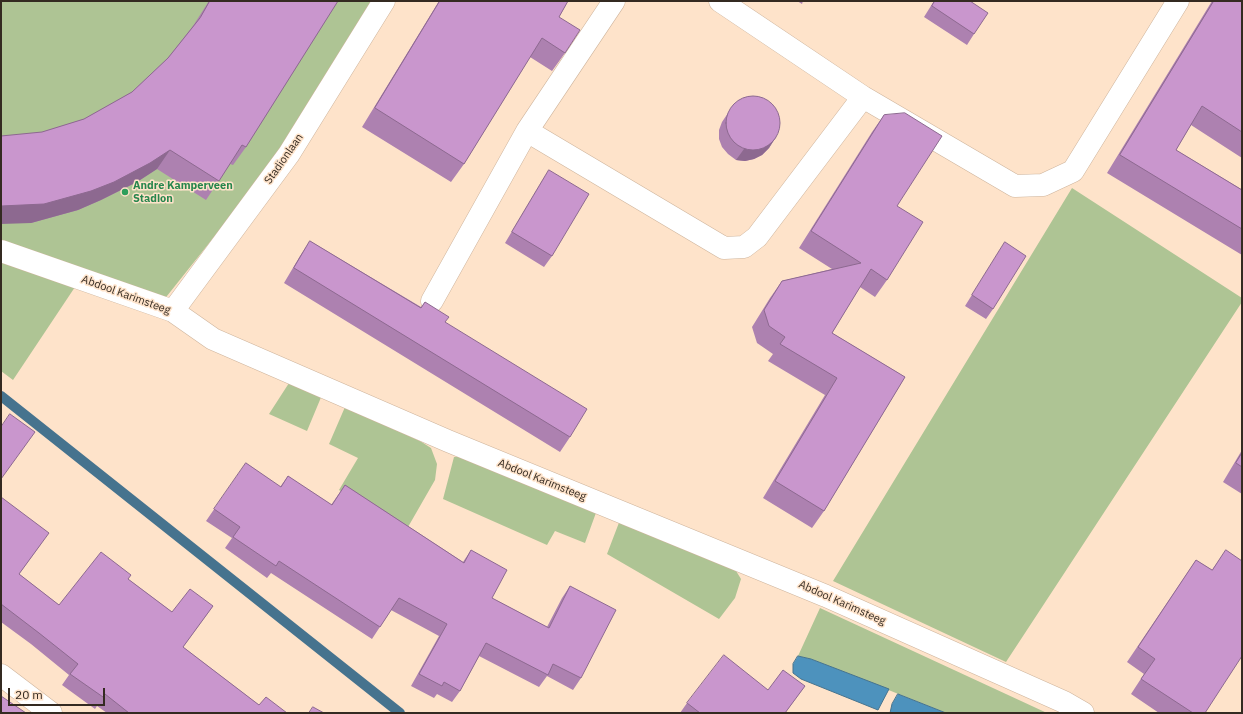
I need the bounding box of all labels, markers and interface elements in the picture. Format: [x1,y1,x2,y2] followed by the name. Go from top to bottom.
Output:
[262,131,306,187] street label: Stadionlaan
[133,179,233,205] place label: Andre Kamperveen Stadion
[120,187,130,197] marker: Andre Kamperveen Stadion
[80,273,172,317] street label: Abdool Karimsteeg
[496,456,588,504] street label: Abdool Karimsteeg
[796,578,888,628] street label: Abdool Karimsteeg
[10,680,107,706] scale bar
[15,687,43,702] text: 20 m

